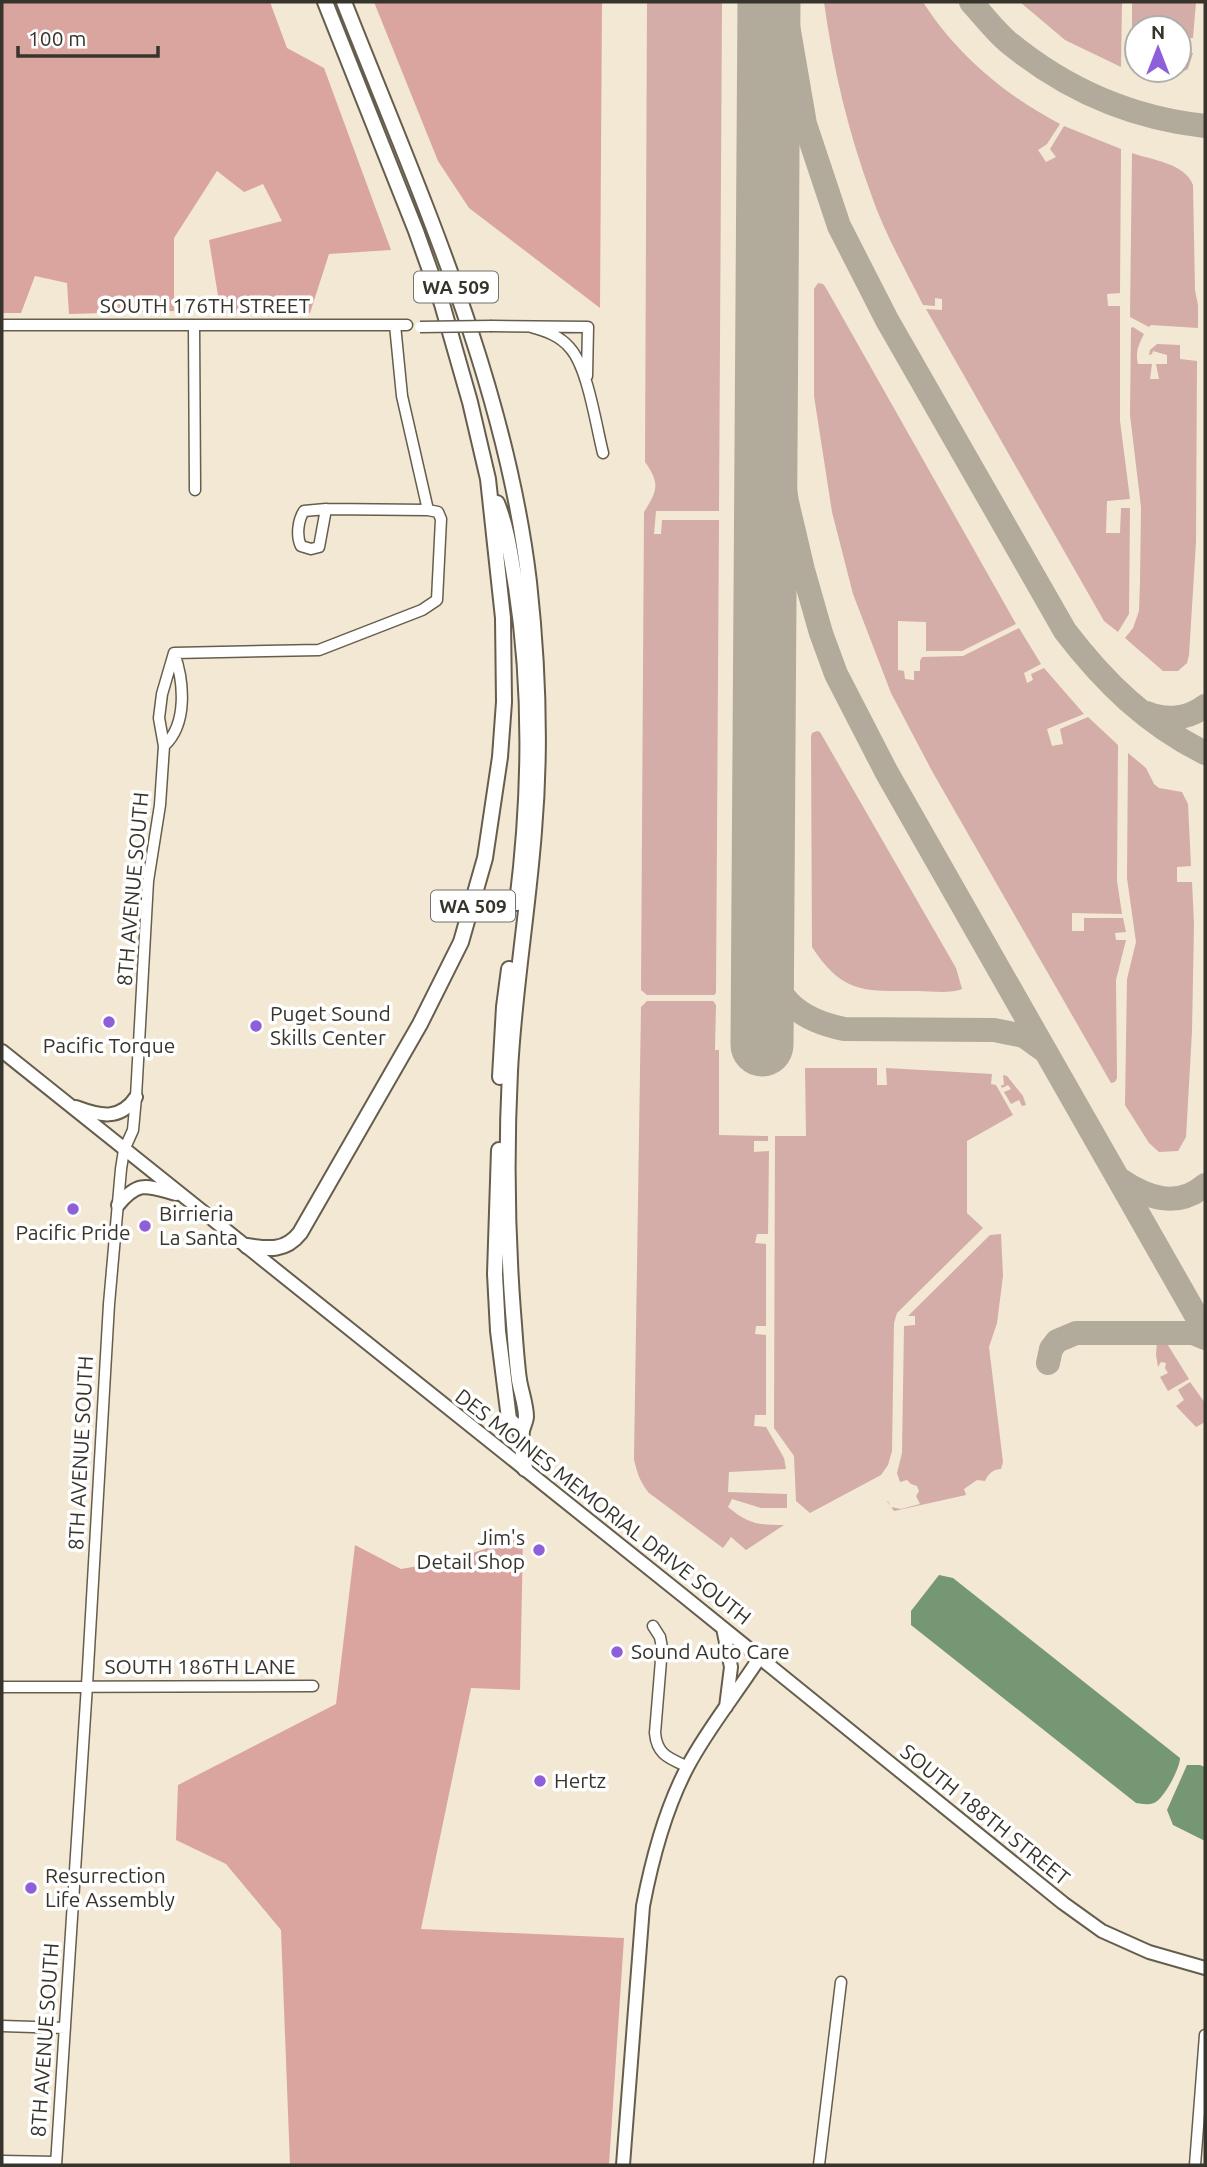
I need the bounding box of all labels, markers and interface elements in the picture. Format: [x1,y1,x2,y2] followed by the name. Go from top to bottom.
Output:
[18,14,158,58] scale bar
[1123,14,1193,84] north arrow
[1151,21,1165,43] text: N
[28,26,86,50] text: 100 m
[414,272,498,302] road number: WA 509
[100,293,311,317] street label: SOUTH 176TH STREET
[112,791,152,987] street label: 8TH AVENUE SOUTH
[431,890,515,922] road number: WA 509
[270,1001,391,1049] place label: Puget Sound Skills Center
[101,1014,117,1030] marker: Pacific Torque
[248,1018,264,1034] marker: Puget Sound Skills Center
[43,1033,175,1057] place label: Pacific Torque
[65,1201,81,1217] marker: Pacific Pride
[159,1201,238,1249] place label: Birrieria La Santa
[137,1218,153,1234] marker: Birrieria La Santa
[15,1220,131,1244] place label: Pacific Pride
[63,1355,97,1551] street label: 8TH AVENUE SOUTH
[451,1383,756,1629] street label: DES MOINES MEMORIAL DRIVE SOUTH
[417,1525,525,1573] place label: Jim's Detail Shop
[531,1542,547,1558] marker: Jim's Detail Shop
[631,1639,790,1663] place label: Sound Auto Care
[609,1644,625,1660] marker: Sound Auto Care
[104,1654,296,1678] street label: SOUTH 186TH LANE
[896,1739,1075,1890] street label: SOUTH 188TH STREET
[554,1768,606,1792] place label: Hertz
[532,1773,548,1789] marker: Hertz
[45,1863,175,1911] place label: Resurrection Life Assembly
[23,1880,39,1896] marker: Resurrection Life Assembly
[25,1942,63,2138] street label: 8TH AVENUE SOUTH

